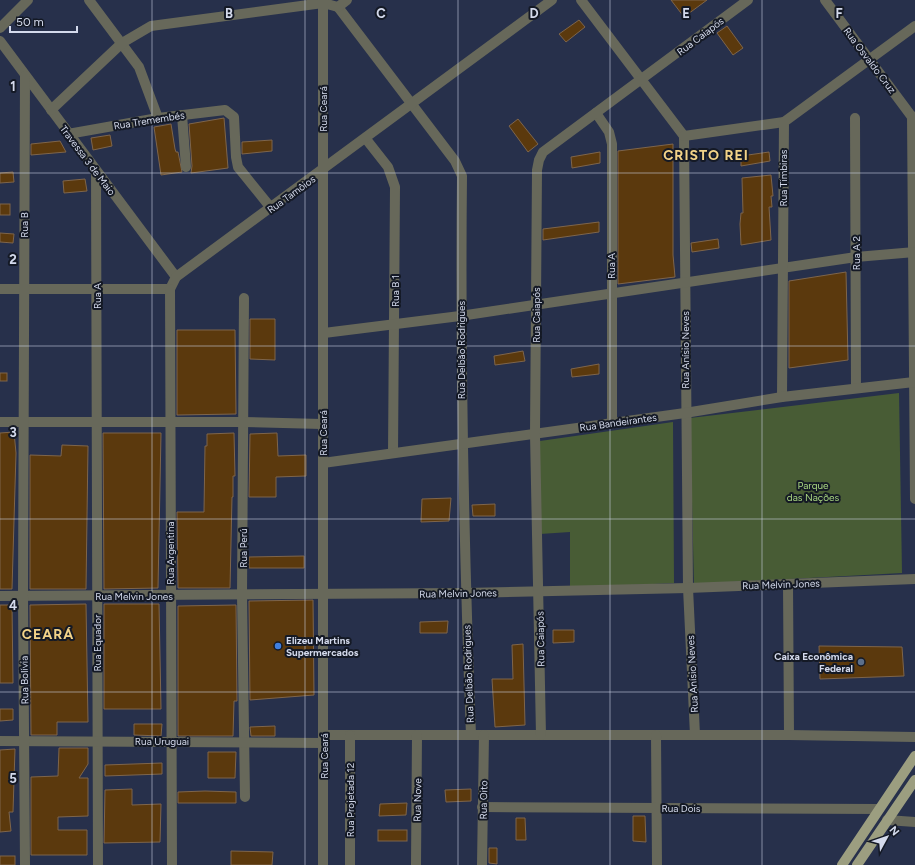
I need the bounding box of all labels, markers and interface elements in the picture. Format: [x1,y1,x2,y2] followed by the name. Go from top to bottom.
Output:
[225,6,233,21] text: B
[376,6,386,21] text: C
[529,6,539,21] text: D
[682,6,690,21] text: E
[835,6,843,21] text: F
[10,8,77,34] scale bar
[674,14,727,58] street label: Rua Caiapós
[16,15,44,29] text: 50 m
[841,25,899,96] street label: Rua Osvaldo Cruz
[10,79,16,94] text: 1
[317,86,330,132] street label: Rua Ceará
[113,108,186,133] street label: Rua Tremembés
[57,123,118,198] street label: Travessa 3 de Maio
[663,147,749,164] district label: CRISTO REI
[777,149,790,207] street label: Rua Timbiras
[265,172,318,216] street label: Rua Tamôios
[18,212,31,238] street label: Rua B
[850,236,863,270] street label: Rua A 2
[9,252,17,267] text: 2
[605,253,618,279] street label: Rua A
[389,275,402,307] street label: Rua B 1
[91,283,104,309] street label: Rua A
[530,287,543,343] street label: Rua Caiapós
[455,300,468,399] street label: Rua Delbão Rodrigues
[679,311,692,389] street label: Rua Anísio Neves
[317,410,330,456] street label: Rua Ceará
[579,411,658,434] street label: Rua Bandeirantes
[9,425,17,440] text: 3
[787,479,839,504] park label: Parque das Nações
[164,521,177,585] street label: Rua Argentina
[237,528,250,568] street label: Rua Perú
[742,577,820,592] street label: Rua Melvin Jones
[419,586,497,601] street label: Rua Melvin Jones
[95,590,173,603] street label: Rua Melvin Jones
[9,598,17,613] text: 4
[534,611,547,667] street label: Rua Caiapós
[91,614,104,671] street label: Rua Equador
[460,624,477,723] street label: Rua Delbão Rodrigues
[22,626,74,643] district label: CEARÁ
[286,634,359,659] place label: Elizeu Martins Supermercados
[684,635,701,713] street label: Rua Anísio Neves
[273,641,283,651] marker: Elizeu Martins Supermercados
[774,650,853,675] place label: Caixa Econômica Federal
[18,656,31,704] street label: Rua Bolívia
[856,657,866,667] marker: Caixa Econômica Federal
[318,733,331,779] street label: Rua Ceará
[135,735,189,748] street label: Rua Uruguai
[344,763,357,837] street label: Rua Projetada 12
[9,771,17,786] text: 5
[411,778,424,822] street label: Rua Nove
[477,780,490,820] street label: Rua Oito
[661,802,701,815] street label: Rua Dois
[867,817,907,857] north arrow
[887,823,902,838] text: N

